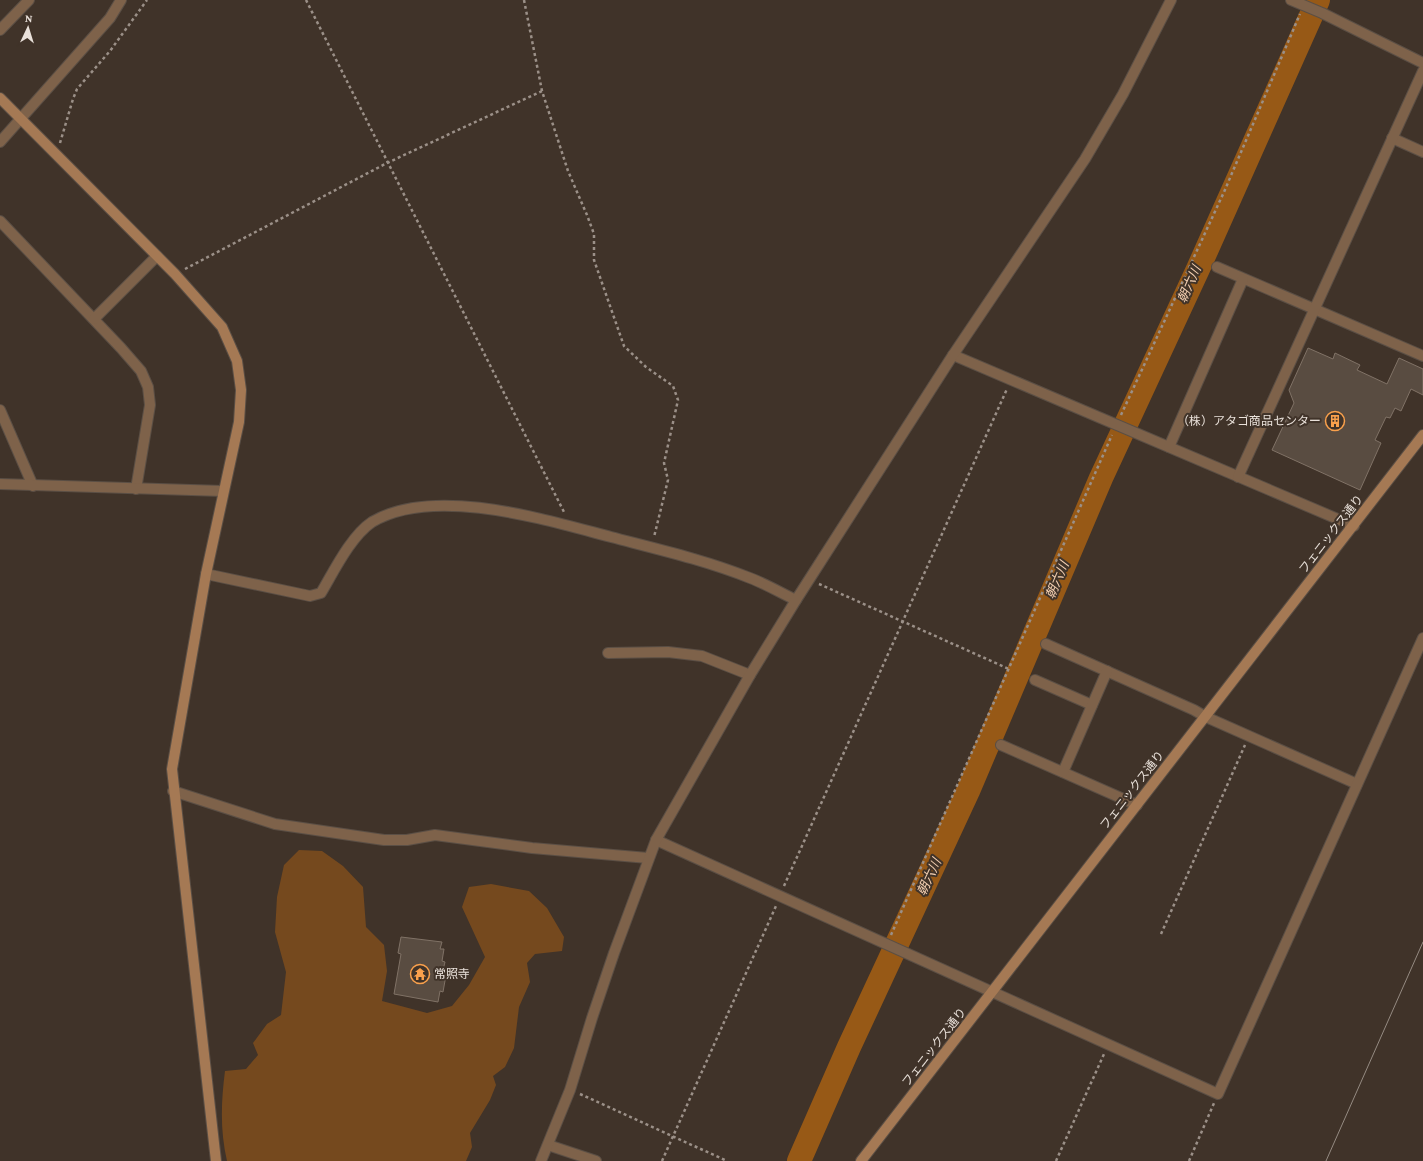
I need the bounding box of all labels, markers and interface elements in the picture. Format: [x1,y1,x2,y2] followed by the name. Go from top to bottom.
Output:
[8,8,48,48] north arrow
[25,12,33,24] text: N
[1174,261,1205,305] water label: 朝六川
[1324,410,1346,432] building icon: （株）アタゴ商品センター
[1177,414,1321,428] place label: （株）アタゴ商品センター
[1296,492,1366,576] street label: フェニックス通り
[1042,557,1072,601] water label: 朝六川
[1097,748,1167,832] street label: フェニックス通り
[914,854,945,898] water label: 朝六川
[409,963,431,985] temple icon: 常照寺
[434,967,470,981] place label: 常照寺
[899,1005,969,1089] street label: フェニックス通り

